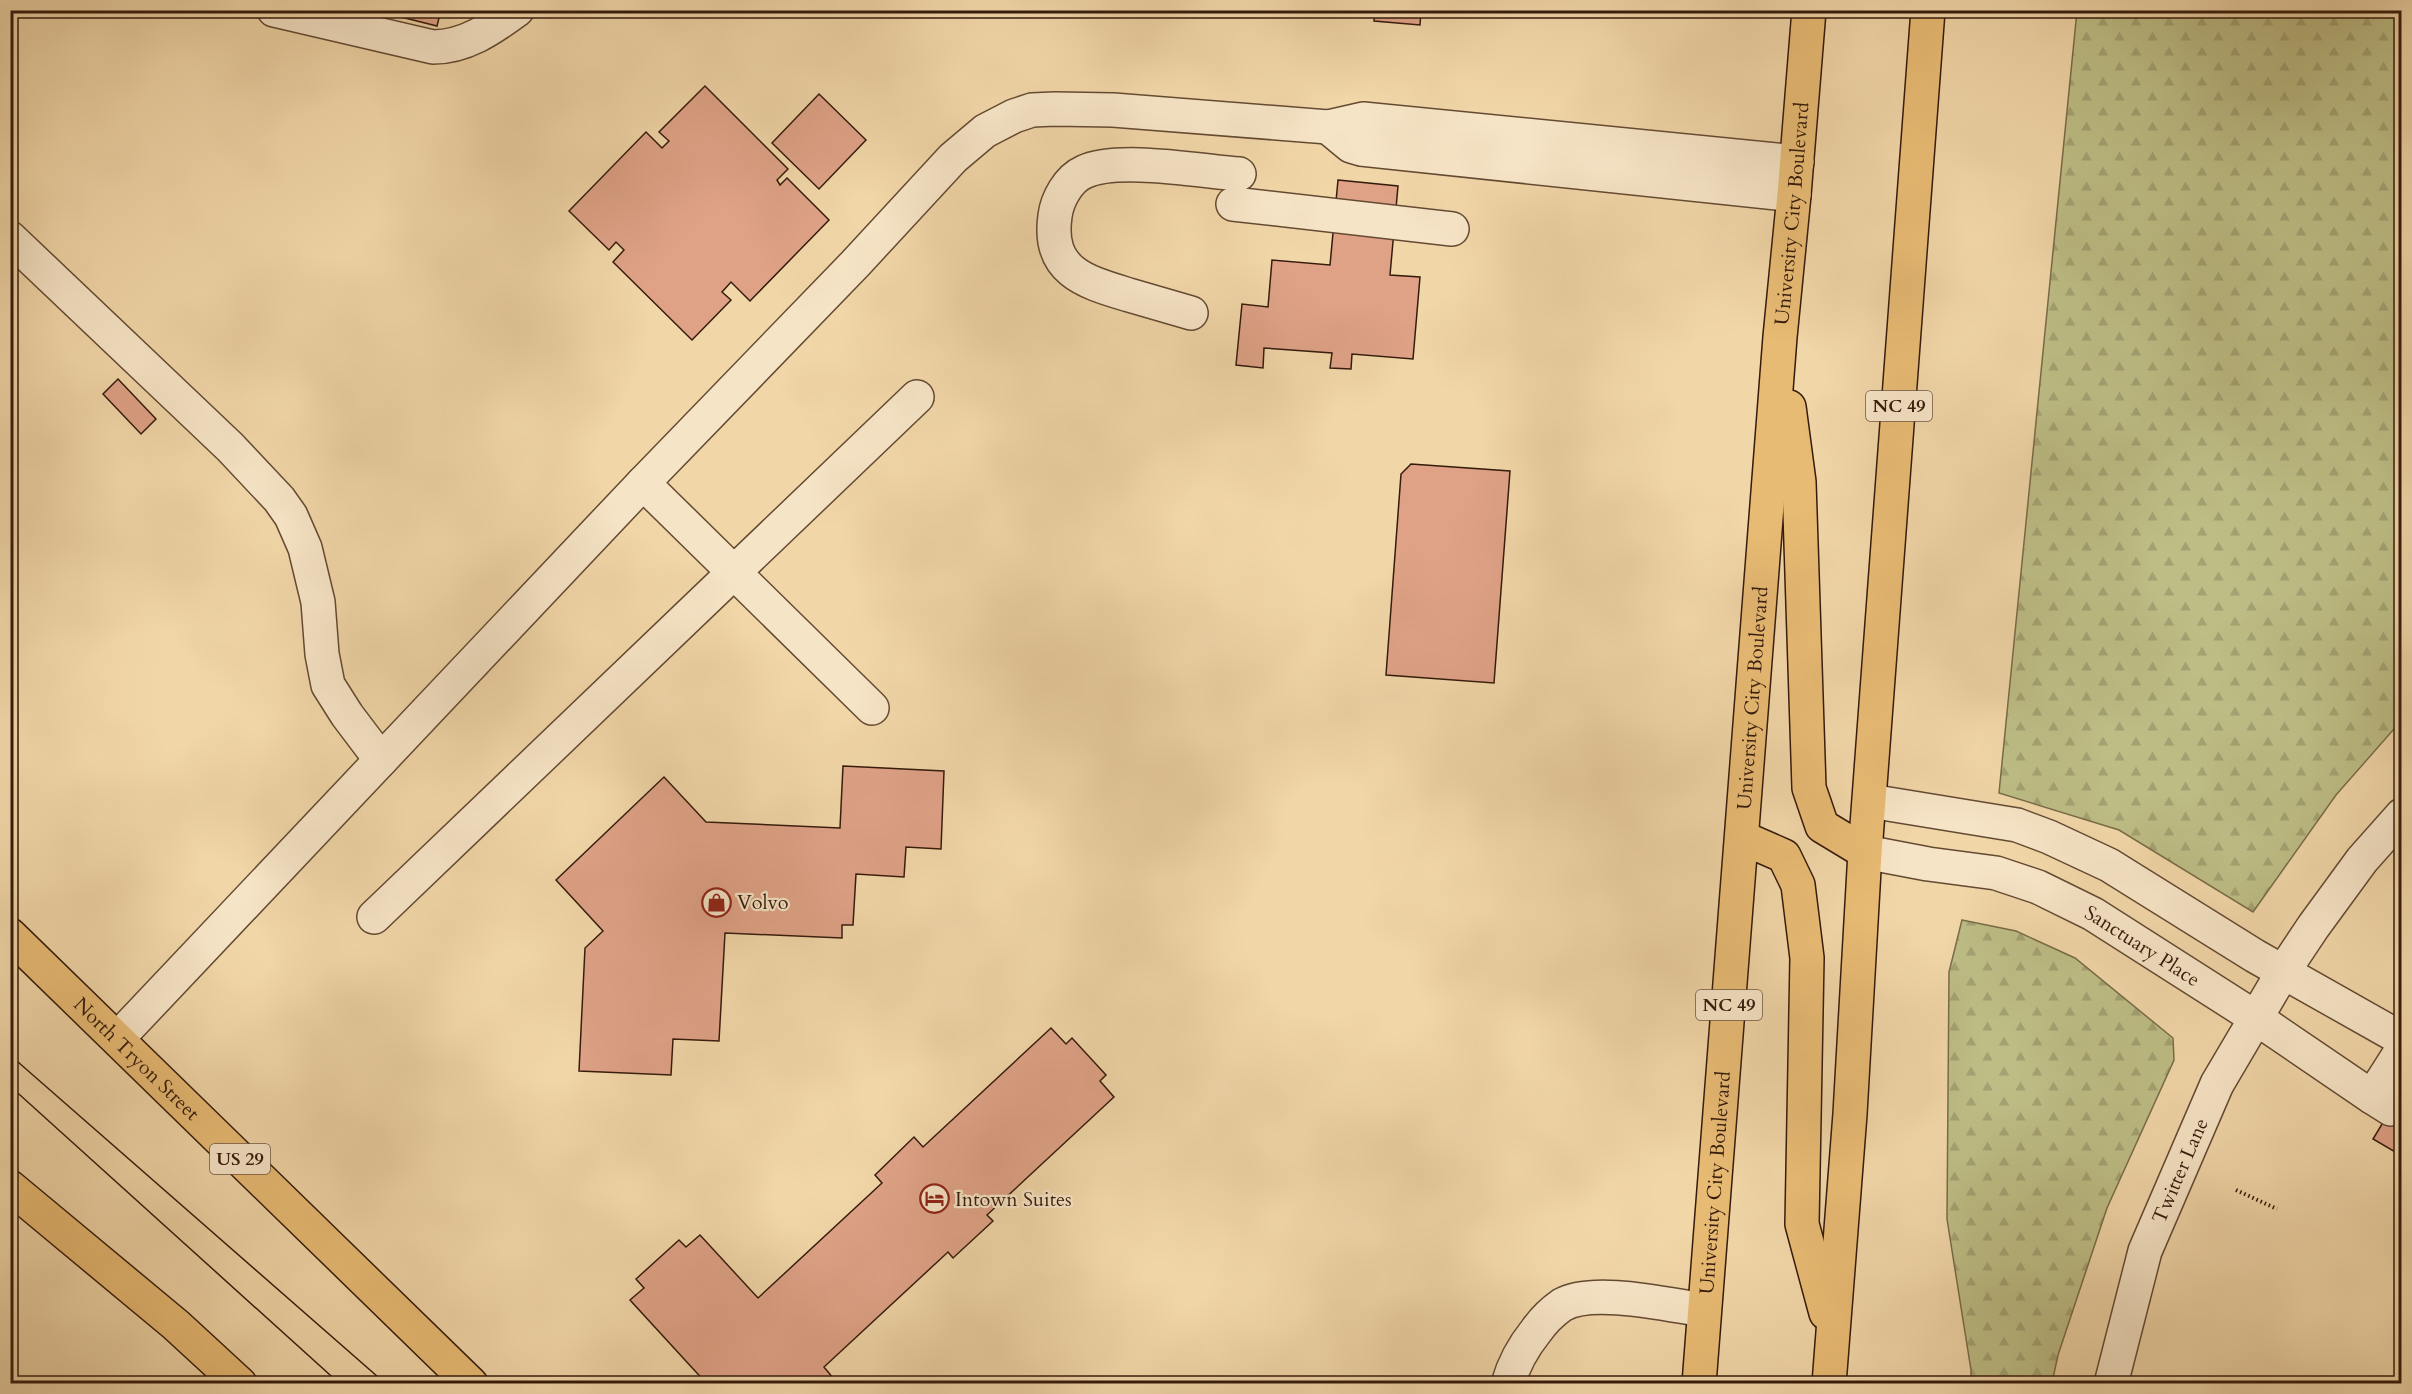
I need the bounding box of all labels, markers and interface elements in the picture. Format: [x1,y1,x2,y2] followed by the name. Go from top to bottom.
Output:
[1768,101,1816,327] street label: University City Boulevard
[1866,391,1932,421] road number: NC 49
[1730,585,1775,811] street label: University City Boulevard
[700,886,732,918] shop icon: Volvo
[737,889,789,916] place label: Volvo
[2080,899,2205,993] street label: Sanctuary Place
[1696,990,1762,1020] road number: NC 49
[68,991,206,1127] street label: North Tryon Street
[1693,1070,1737,1295] street label: University City Boulevard
[2146,1114,2215,1227] street label: Twitter Lane
[210,1144,270,1174] road number: US 29
[918,1183,950,1215] hotel icon: Intown Suites
[955,1186,1072,1213] place label: Intown Suites

